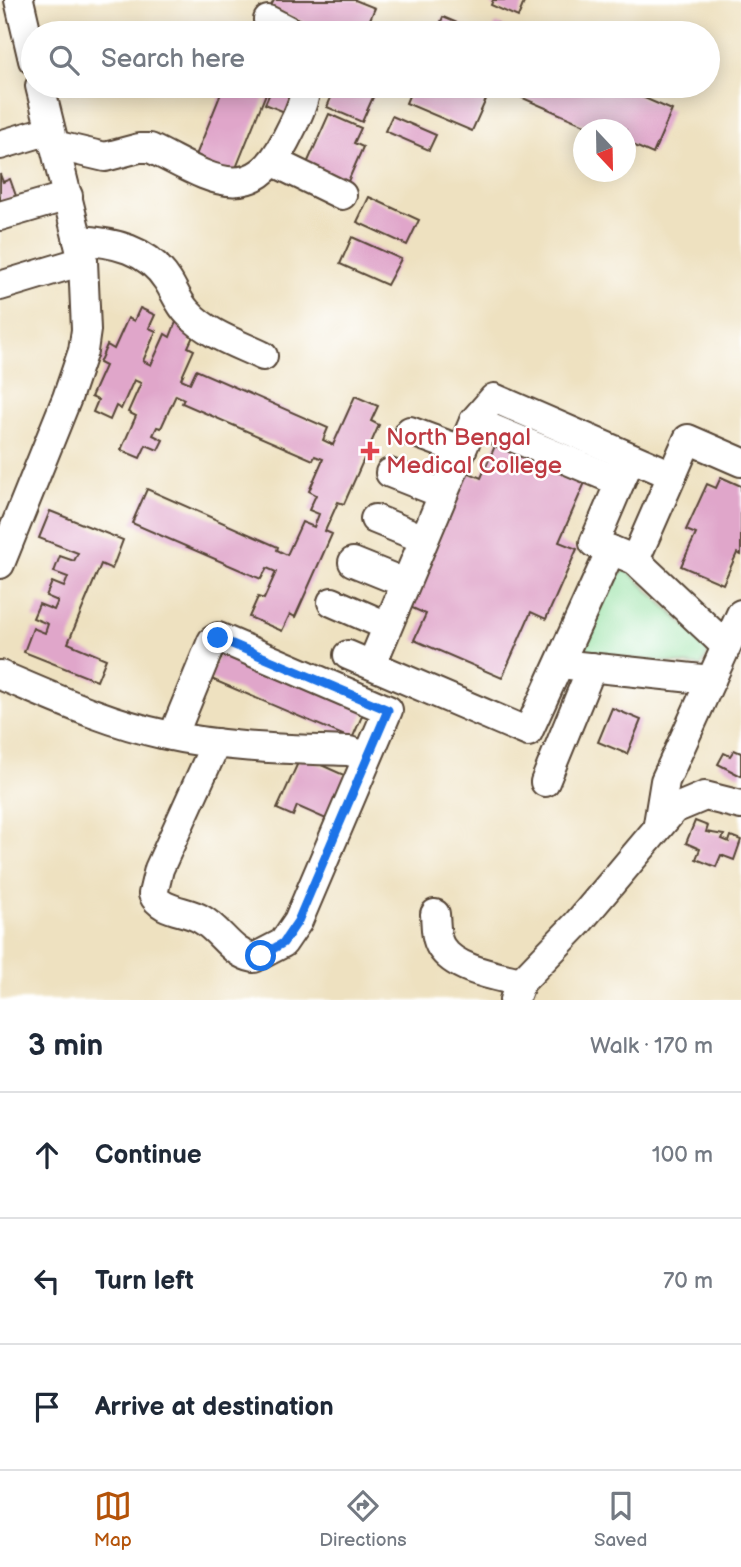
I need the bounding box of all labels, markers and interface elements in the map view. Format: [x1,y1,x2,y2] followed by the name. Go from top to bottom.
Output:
[21,21,720,98] search box
[45,41,83,79] icon: search
[101,44,245,75] text: Search here
[573,119,636,182] north arrow
[386,423,562,480] place label: North Bengal Medical College
[360,441,380,461] marker: North Bengal Medical College
[202,622,233,653] route end
[245,940,276,971] route start
[28,1028,103,1064] text: 3 min
[590,1032,713,1060] text: Walk · 170 m
[28,1136,66,1174] icon: ahead
[95,1140,202,1171] text: Continue
[652,1141,713,1169] text: 100 m
[28,1262,66,1300] icon: left
[95,1266,194,1297] text: Turn left
[663,1267,713,1295] text: 70 m
[28,1388,66,1426] icon: arrive
[95,1392,334,1423] text: Arrive at destination
[94,1487,132,1552] tab: Map
[319,1487,407,1552] tab: Directions
[594,1487,647,1552] tab: Saved

